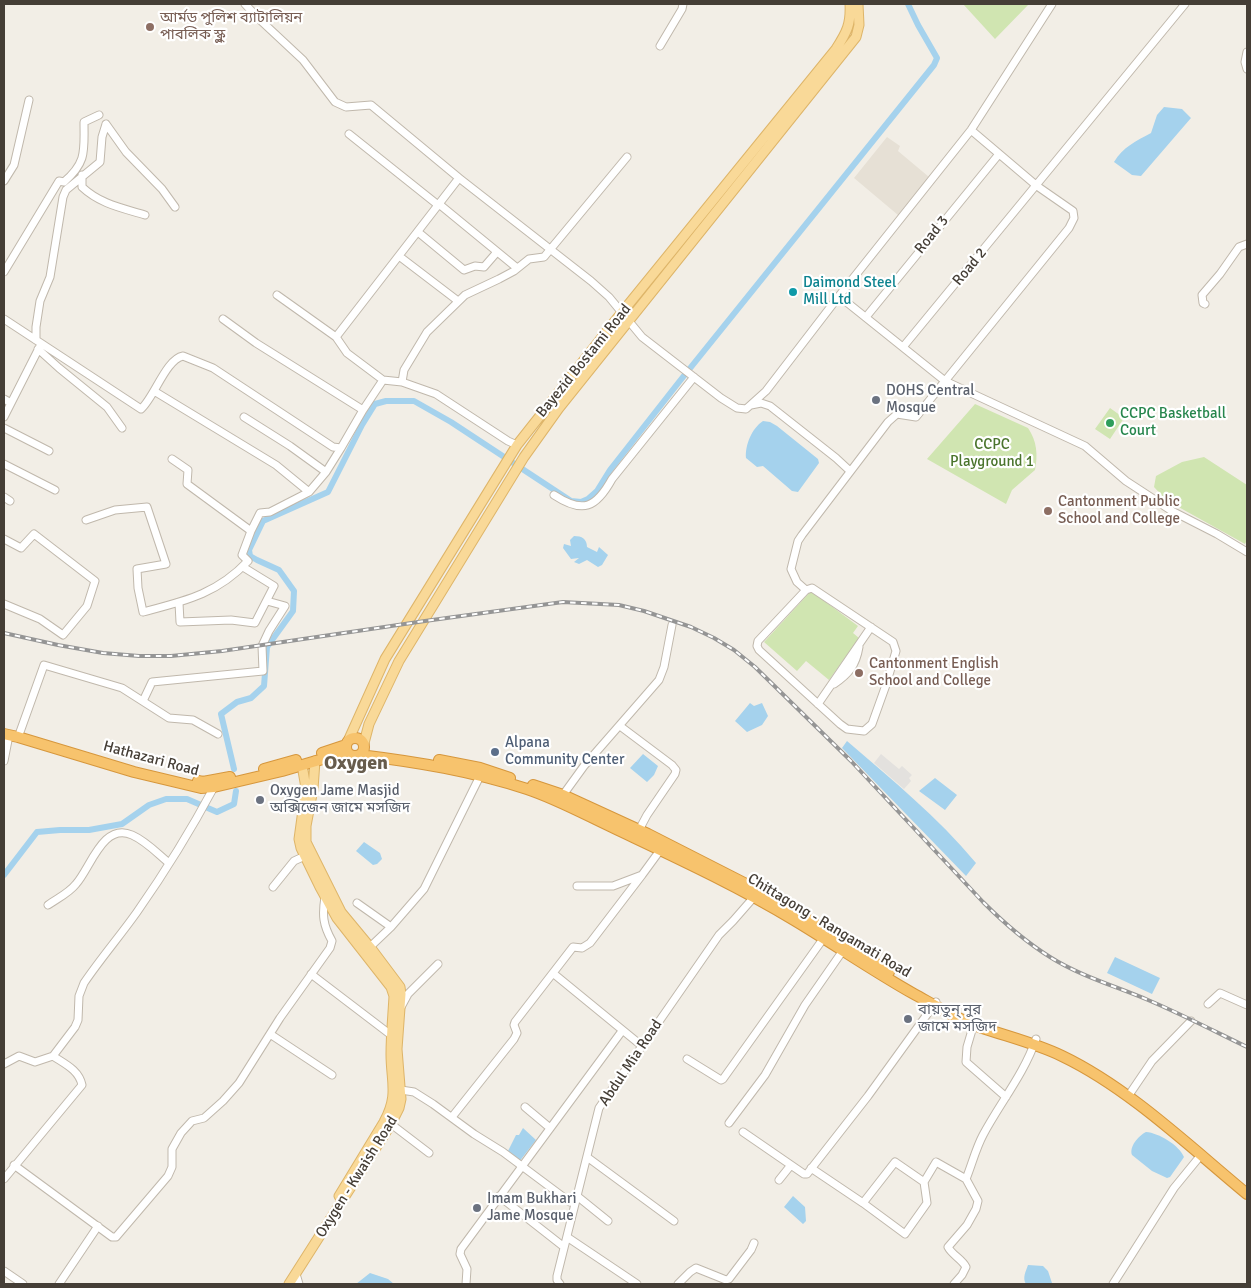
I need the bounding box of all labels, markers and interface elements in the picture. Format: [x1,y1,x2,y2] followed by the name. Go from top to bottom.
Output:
[160,9,302,44] place label: আর্মড পুলিশ ব্যাটালিয়ন পাবলিক স্কুল
[144,21,156,33] marker: আর্মড পুলিশ ব্যাটালিয়ন পাবলিক স্কুল
[911,212,953,258] street label: Road 3
[949,245,991,289] street label: Road 2
[803,274,896,309] place label: Daimond Steel Mill Ltd
[787,286,799,298] marker: Daimond Steel Mill Ltd
[533,301,635,421] street label: Bayezid Bostami Road
[886,382,975,417] place label: DOHS Central Mosque
[870,394,882,406] marker: DOHS Central Mosque
[1120,405,1226,440] place label: CCPC Basketball Court
[1104,417,1116,429] marker: CCPC Basketball Court
[950,436,1034,471] park label: CCPC Playground 1
[1058,493,1180,528] place label: Cantonment Public School and College
[1042,505,1054,517] marker: Cantonment Public School and College
[869,655,999,690] place label: Cantonment English School and College
[853,667,865,679] marker: Cantonment English School and College
[505,734,624,769] place label: Alpana Community Center
[101,738,201,780] street label: Hathazari Road
[489,746,501,758] marker: Alpana Community Center
[324,752,388,776] district label: Oxygen
[270,782,410,817] place label: Oxygen Jame Masjid অক্সিজেন জামে মসজিদ
[254,794,266,806] marker: Oxygen Jame Masjid অক্সিজেন জামে মসজিদ
[744,870,914,982] street label: Chittagong - Rangamati Road
[918,1001,997,1036] place label: বায়তুন্ নুর জামে মসজিদ
[902,1013,914,1025] marker: বায়তুন্ নুর জামে মসজিদ
[596,1016,666,1110] street label: Abdul Mia Road
[312,1113,402,1241] street label: Oxygen - Kwaish Road
[487,1190,577,1225] place label: Imam Bukhari Jame Mosque
[471,1202,483,1214] marker: Imam Bukhari Jame Mosque

